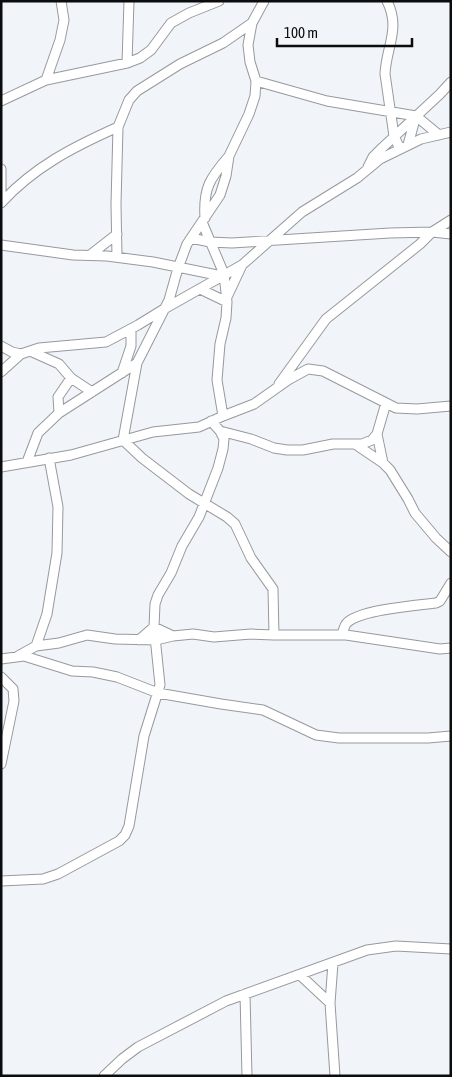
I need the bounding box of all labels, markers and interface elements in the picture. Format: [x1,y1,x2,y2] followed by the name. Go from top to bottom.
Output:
[277,15,412,47] scale bar
[284,24,318,41] text: 100 m

